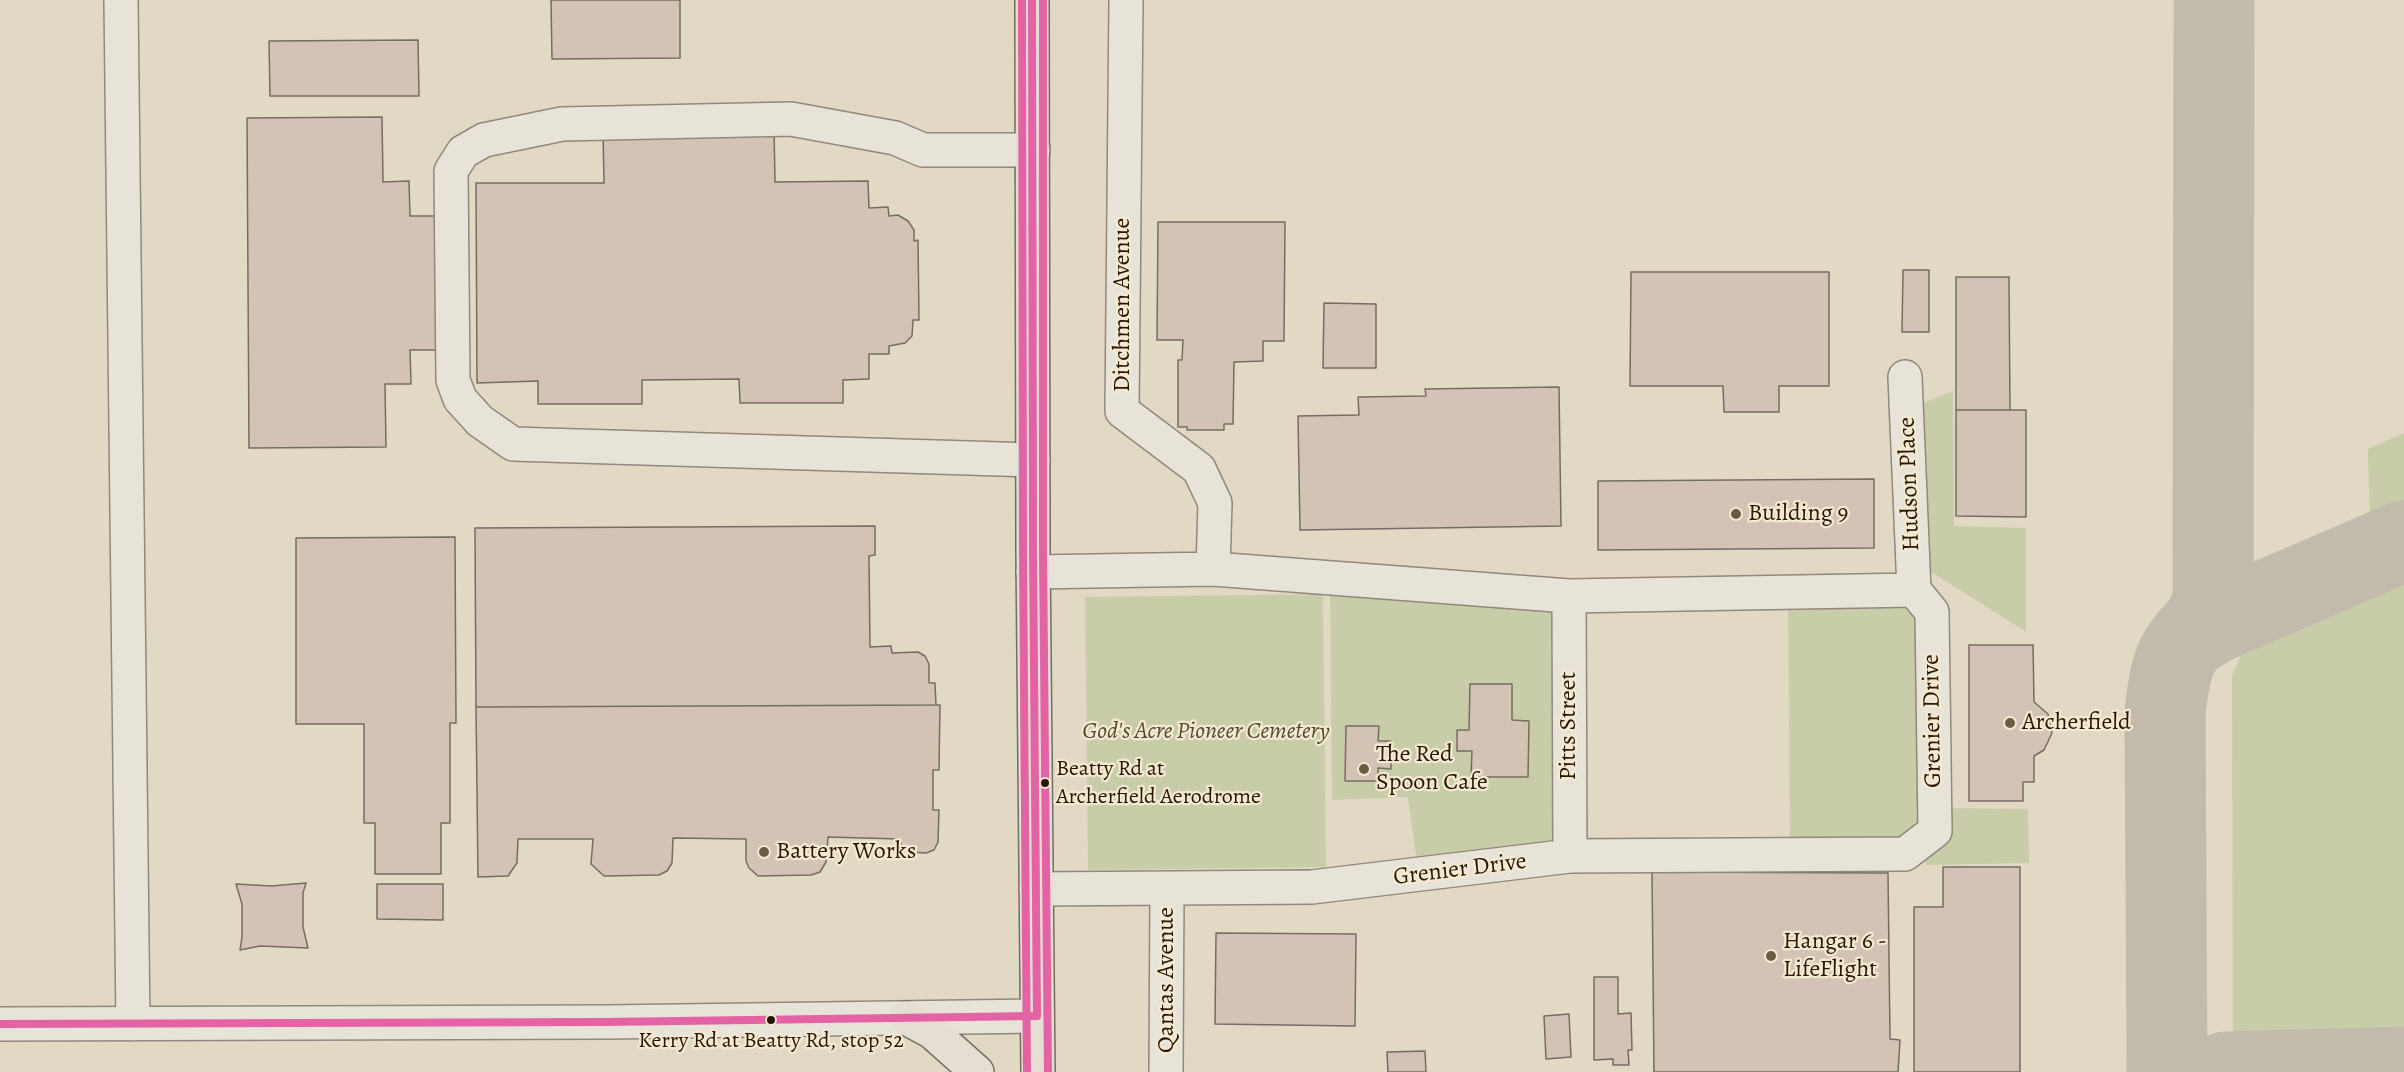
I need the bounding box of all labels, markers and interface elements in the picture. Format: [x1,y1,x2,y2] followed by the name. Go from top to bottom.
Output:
[1109,218,1137,392] street label: Ditchmen Avenue
[1893,416,1927,552] street label: Hudson Place
[1748,500,1848,528] place label: Building 9
[1729,507,1743,521] marker: Building 9
[1917,654,1949,788] street label: Grenier Drive
[1555,671,1583,781] street label: Pitts Street
[2022,709,2131,737] place label: Archerfield
[2003,716,2017,730] marker: Archerfield
[1082,718,1330,746] park label: God's Acre Pioneer Cemetery
[1376,741,1488,797] place label: The Red Spoon Cafe
[1056,757,1261,808] place label: Beatty Rd at Archerfield Aerodrome
[1357,762,1371,776] marker: The Red Spoon Cafe
[1039,777,1051,789] marker: Beatty Rd at Archerfield Aerodrome
[776,838,916,866] place label: Battery Works
[757,845,771,859] marker: Battery Works
[1392,848,1528,892] street label: Grenier Drive
[1153,907,1181,1053] street label: Qantas Avenue
[1783,928,1887,984] place label: Hangar 6 - LifeFlight
[1764,949,1778,963] marker: Hangar 6 - LifeFlight
[765,1014,777,1026] marker: Kerry Rd at Beatty Rd, stop 52
[638,1029,904,1055] place label: Kerry Rd at Beatty Rd, stop 52

